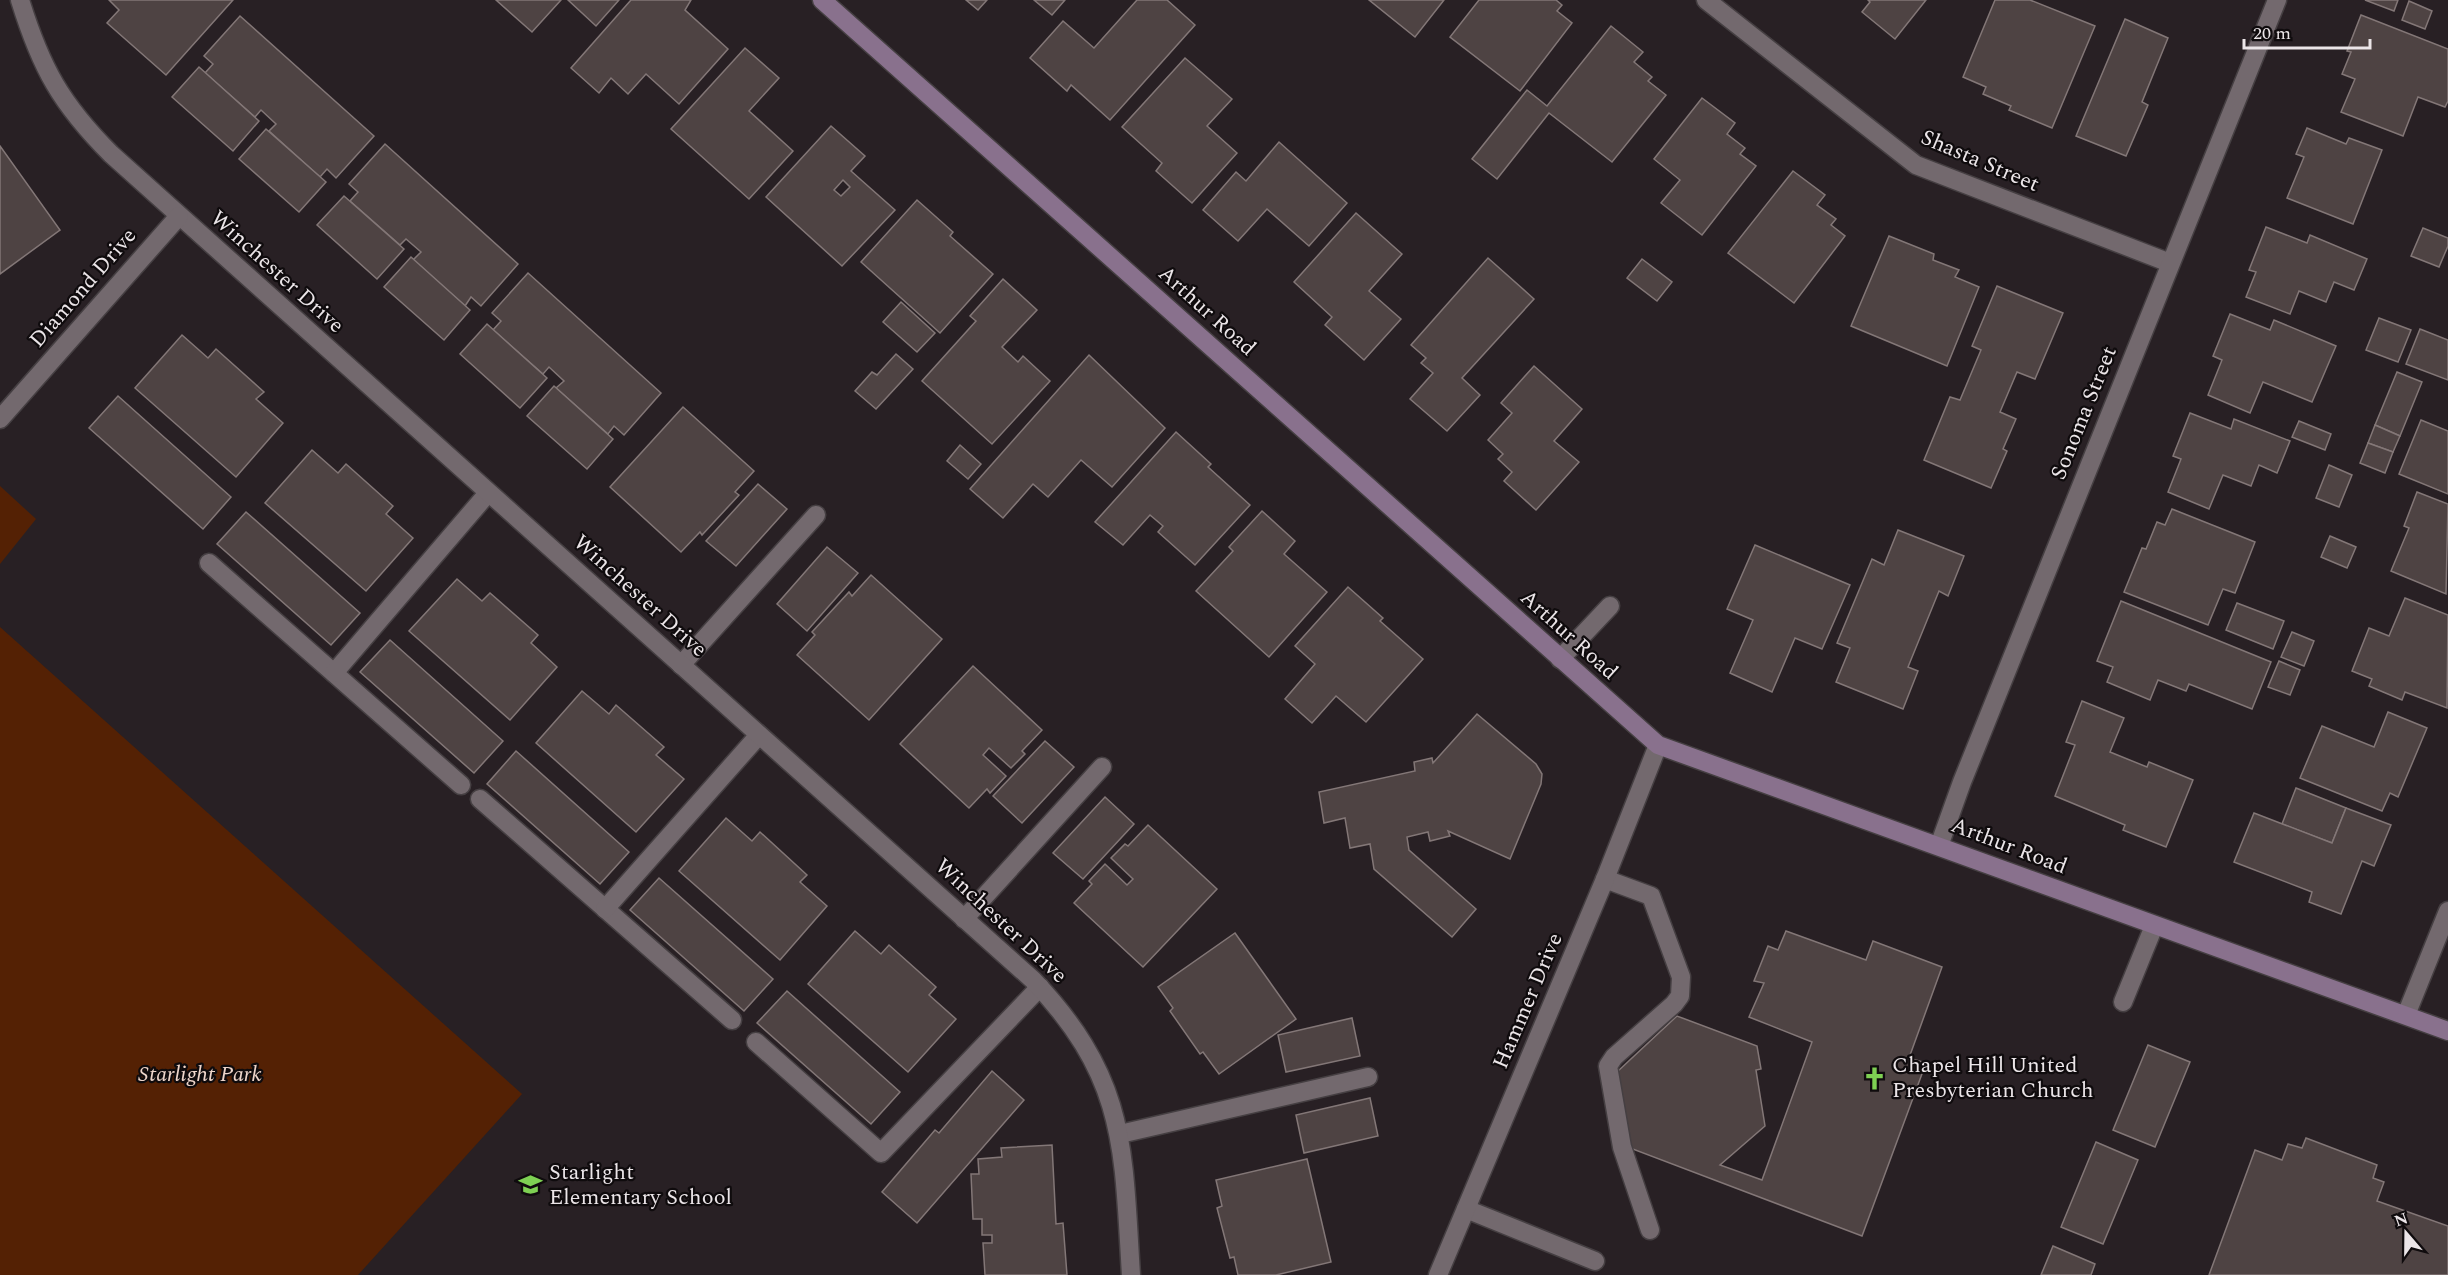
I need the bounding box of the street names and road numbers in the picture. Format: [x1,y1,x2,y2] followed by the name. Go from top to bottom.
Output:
[1915,121,2045,201] street label: Shasta Street
[202,203,352,341] street label: Winchester Drive
[21,221,145,355] street label: Diamond Drive
[1151,258,1263,364] street label: Arthur Road
[2042,341,2126,485] street label: Sonoma Street
[565,527,715,665] street label: Winchester Drive
[1513,582,1625,688] street label: Arthur Road
[1946,809,2072,883] street label: Arthur Road
[927,851,1075,991] street label: Winchester Drive
[1484,928,1572,1074] street label: Hammer Drive

